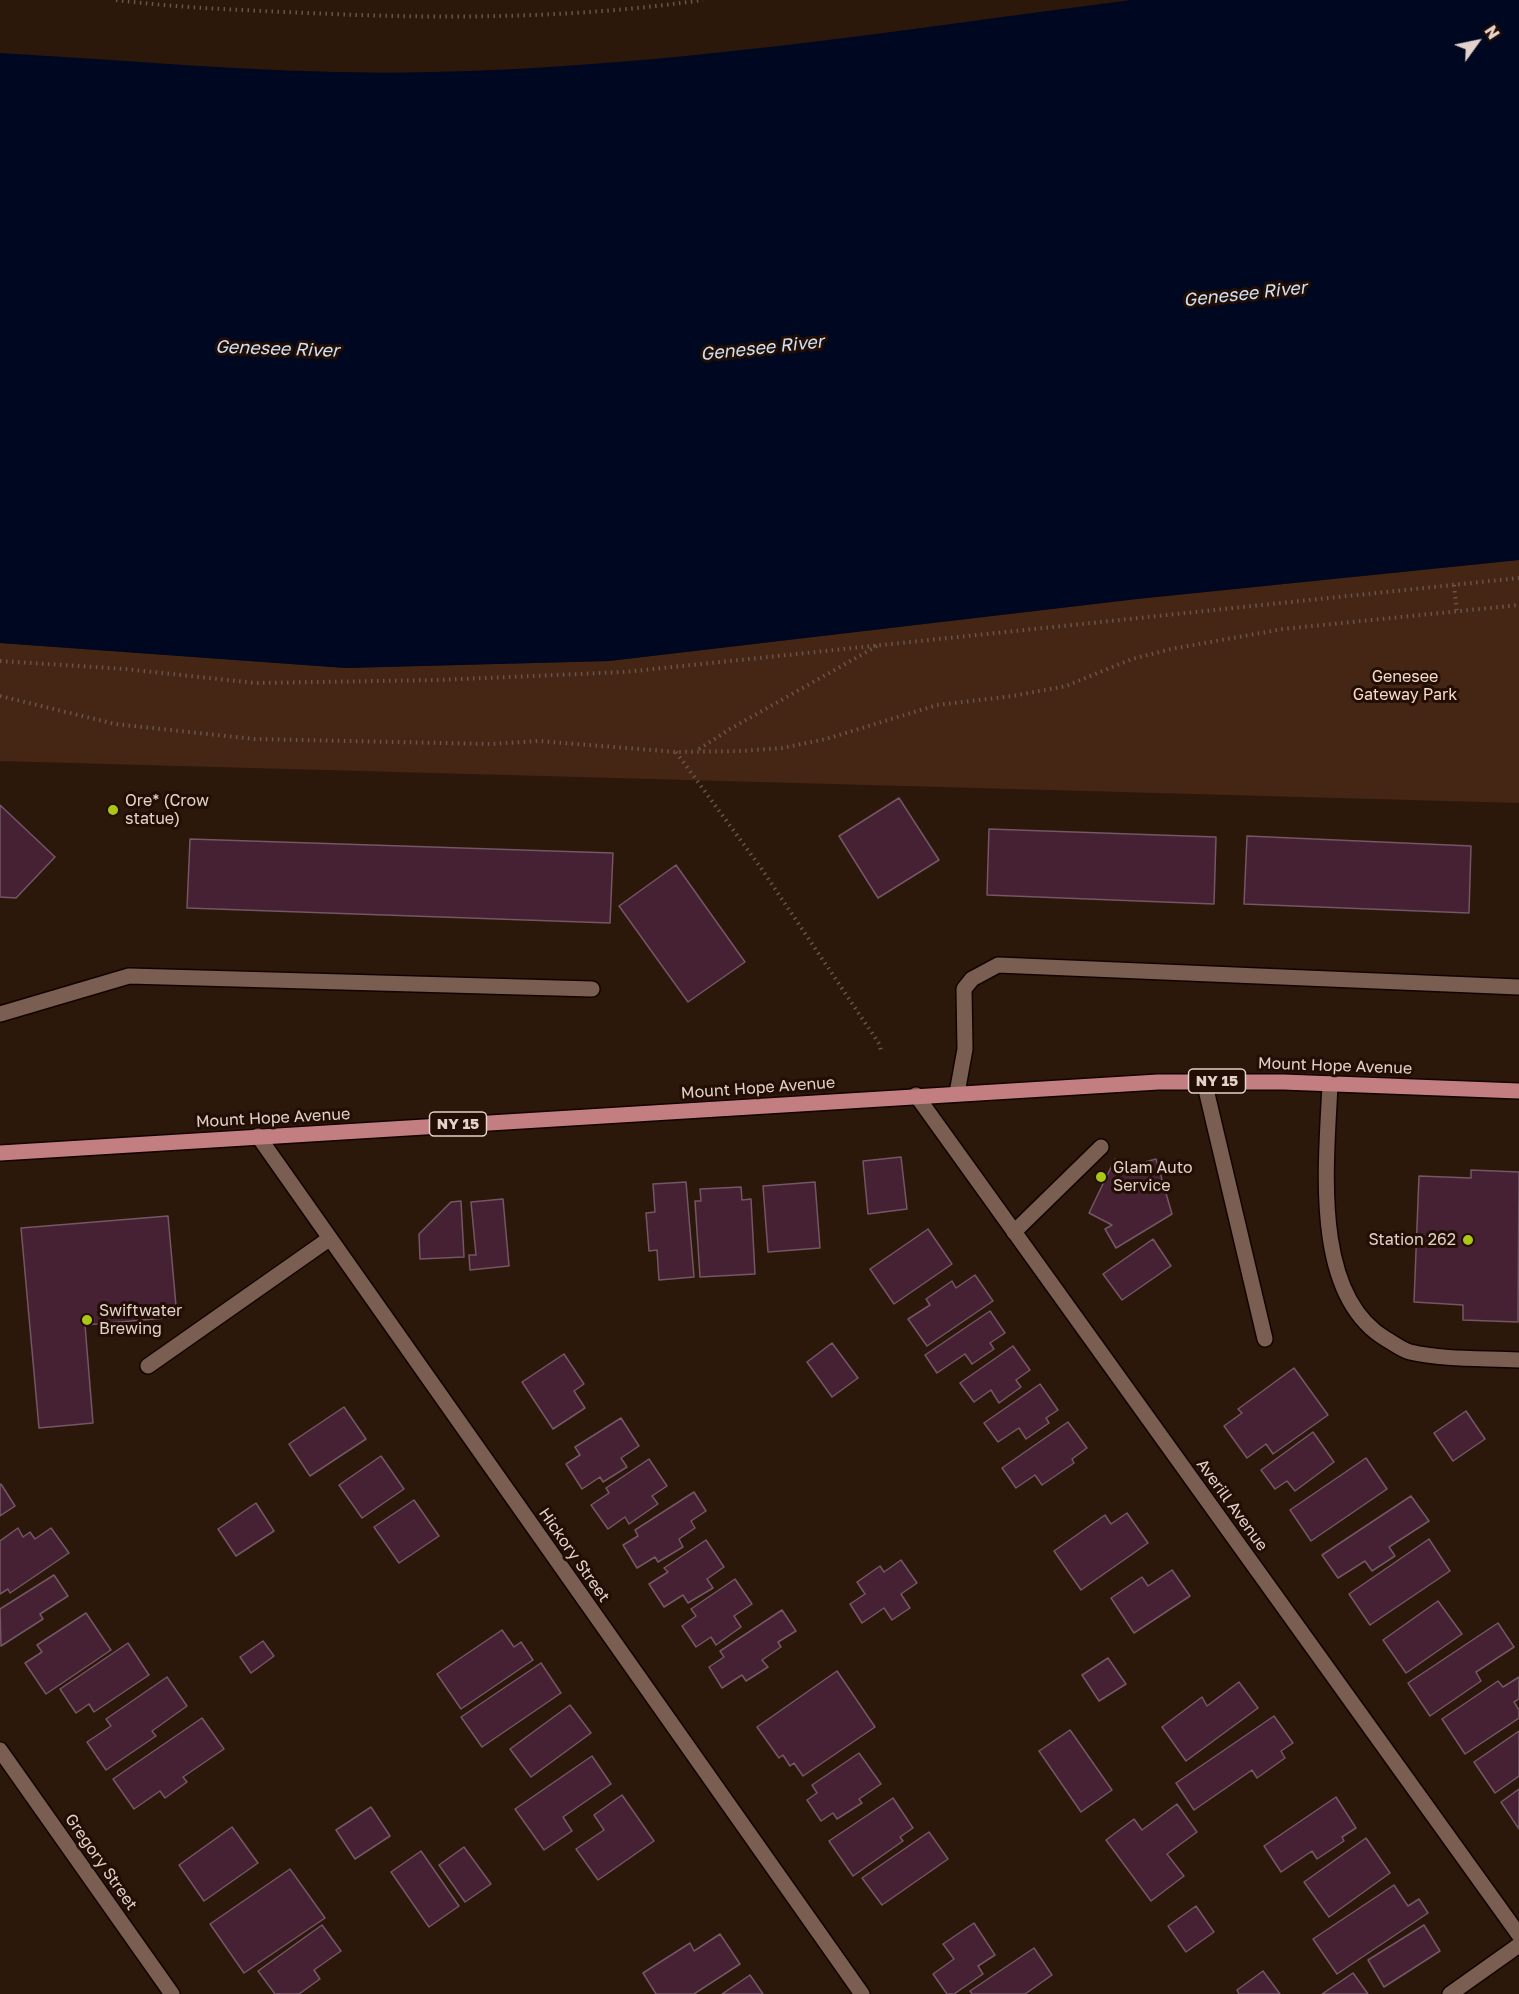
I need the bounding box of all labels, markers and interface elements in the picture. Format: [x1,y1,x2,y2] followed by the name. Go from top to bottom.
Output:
[1447,12,1507,72] north arrow
[1480,22,1504,43] text: N
[1182,277,1308,311] water label: Genesee River
[699,331,825,365] water label: Genesee River
[215,336,339,362] water label: Genesee River
[1353,667,1457,705] park label: Genesee Gateway Park
[125,791,209,829] place label: Ore* (Crow statue)
[106,803,120,817] marker: Ore* (Crow statue)
[1257,1054,1413,1078] street label: Mount Hope Avenue
[1188,1069,1246,1093] road number: NY 15
[680,1073,836,1103] street label: Mount Hope Avenue
[195,1104,351,1132] street label: Mount Hope Avenue
[430,1112,486,1136] road number: NY 15
[1113,1158,1193,1196] place label: Glam Auto Service
[1094,1170,1108,1184] marker: Glam Auto Service
[1368,1230,1456,1250] place label: Station 262
[1461,1233,1475,1247] marker: Station 262
[99,1301,182,1339] place label: Swiftwater Brewing
[80,1313,94,1327] marker: Swiftwater Brewing
[1192,1455,1272,1555] street label: Averill Avenue
[534,1504,614,1606] street label: Hickory Street
[61,1810,141,1914] street label: Gregory Street

